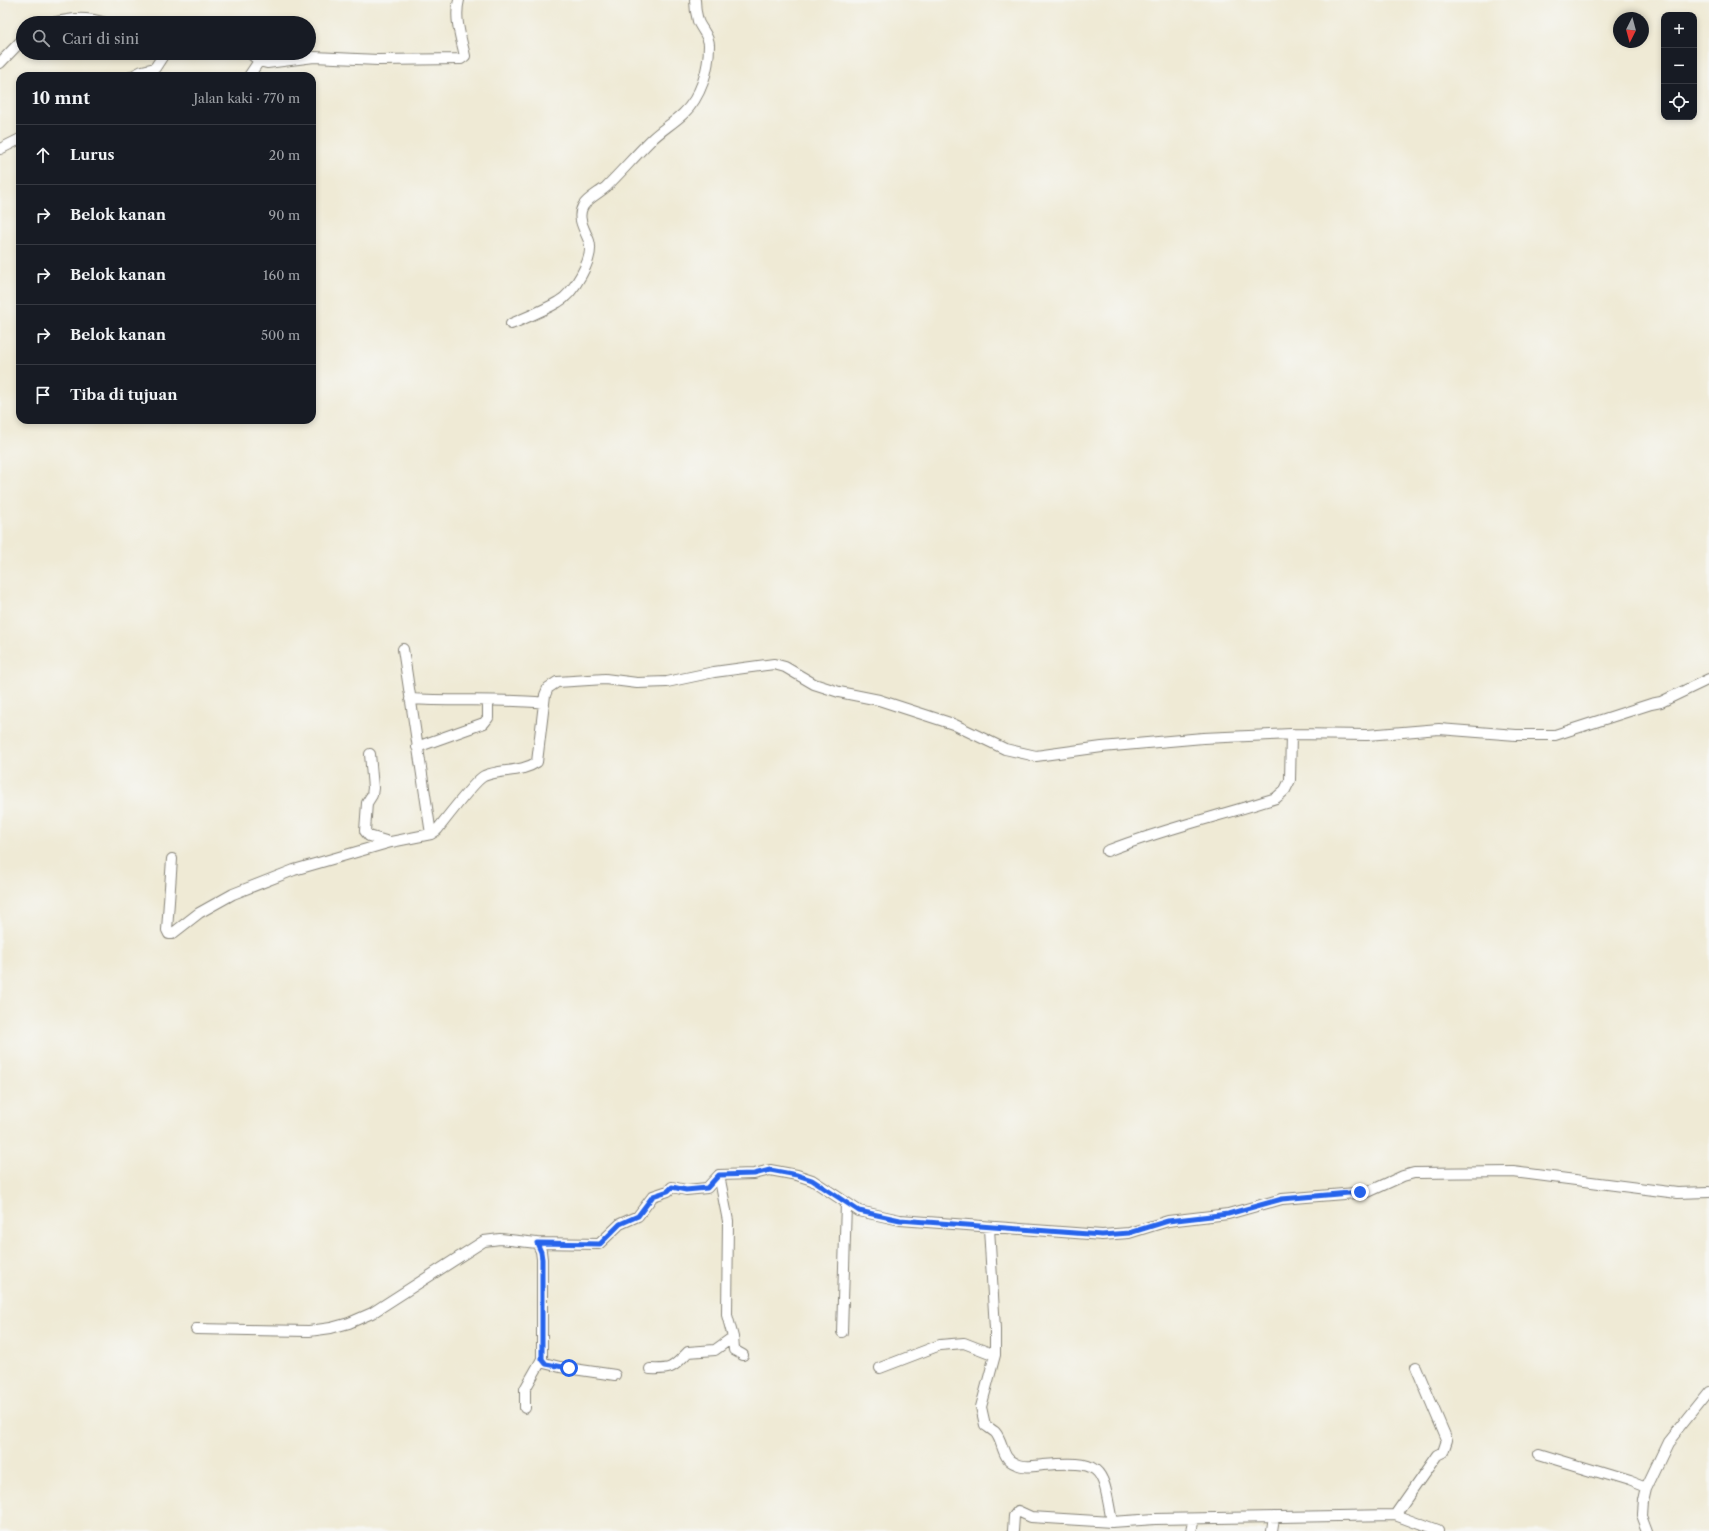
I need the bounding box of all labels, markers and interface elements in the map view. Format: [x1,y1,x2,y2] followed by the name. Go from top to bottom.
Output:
[1613,12,1649,48] north arrow
[1661,12,1697,120] map controls
[1661,12,1697,48] button: +
[16,16,316,60] search box
[30,27,52,49] icon: search
[62,29,139,48] text: Cari di sini
[1661,48,1697,84] button: −
[1661,84,1697,120] button: locate
[32,88,90,108] text: 10 mnt
[194,90,300,106] text: Jalan kaki · 770 m
[32,144,54,166] icon: ahead
[70,145,115,164] text: Lurus
[269,147,300,163] text: 20 m
[32,204,54,226] icon: right
[70,205,166,224] text: Belok kanan
[269,207,300,223] text: 90 m
[32,264,54,286] icon: right
[70,265,166,284] text: Belok kanan
[263,267,300,283] text: 160 m
[32,324,54,346] icon: right
[70,325,166,344] text: Belok kanan
[261,327,300,343] text: 500 m
[32,384,54,406] icon: arrive
[70,385,178,404] text: Tiba di tujuan
[1351,1183,1369,1201] route end
[560,1359,578,1377] route start

